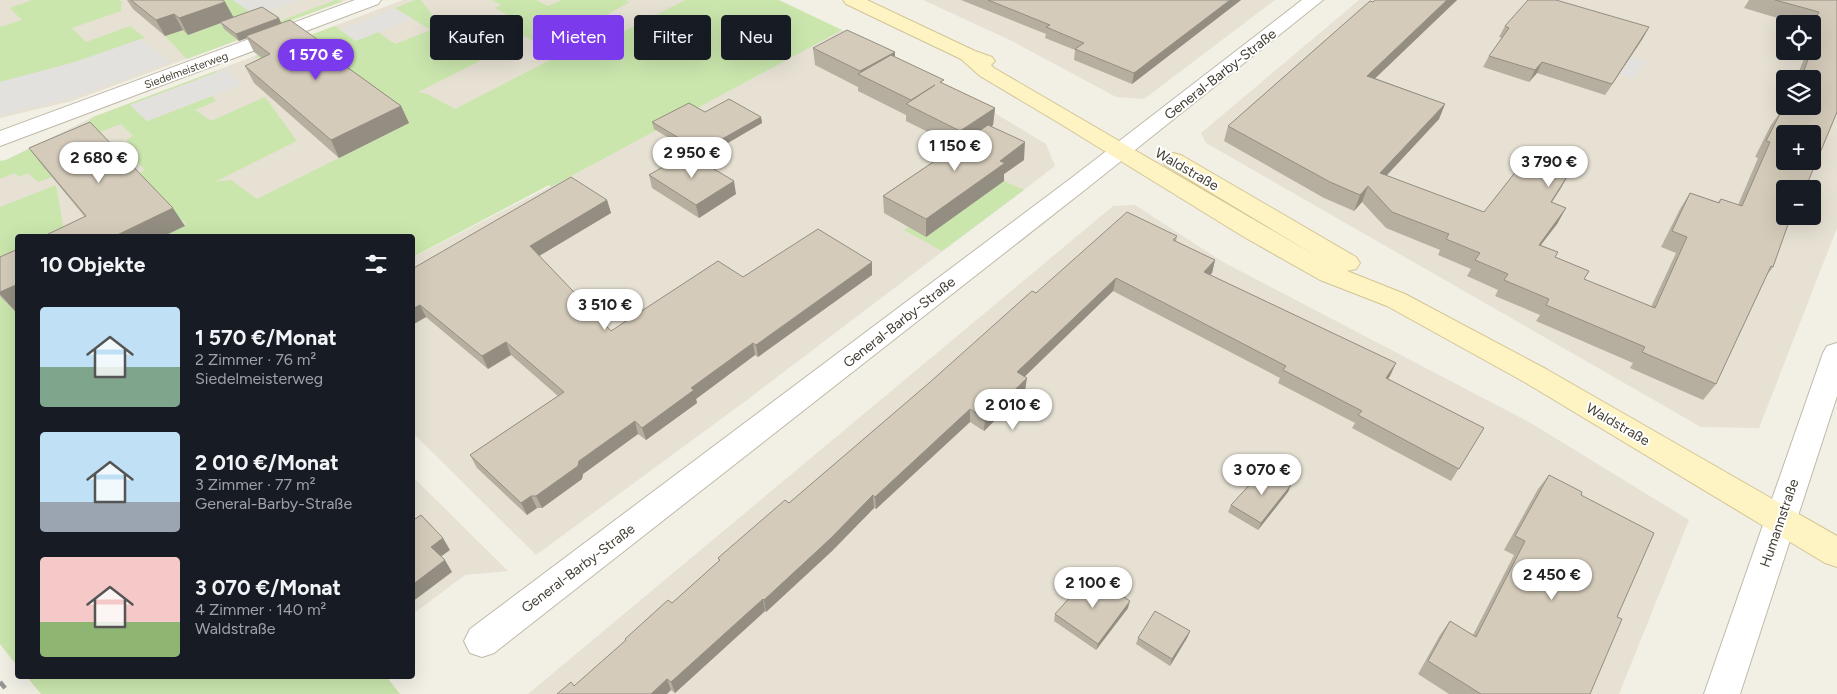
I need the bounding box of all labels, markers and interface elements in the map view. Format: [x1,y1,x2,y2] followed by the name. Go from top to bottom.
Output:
[430,15,523,60] chip: Kaufen
[533,15,624,60] chip: Mieten
[634,15,711,60] chip: Filter
[721,15,791,60] chip: Neu
[1776,15,1821,225] map controls
[1776,15,1821,60] button: locate
[1161,25,1280,123] street label: General-Barby-Straße
[270,38,362,81] pin: 1 570 €
[289,45,343,64] text: 1 570 €
[143,49,230,92] street label: Siedelmeisterweg
[1776,70,1821,115] button: layers
[1776,125,1821,170] button: +
[909,130,1001,172] pin: 1 150 €
[646,136,738,179] pin: 2 950 €
[929,136,981,155] text: 1 150 €
[53,142,145,184] pin: 2 680 €
[664,143,720,162] text: 2 950 €
[1152,144,1222,195] street label: Waldstraße
[1503,146,1595,188] pin: 3 790 €
[70,148,128,167] text: 2 680 €
[1521,152,1577,171] text: 3 790 €
[1776,180,1821,225] button: −
[362,250,390,278] icon: filters
[40,252,145,277] text: 10 Objekte
[840,273,959,371] street label: General-Barby-Straße
[559,288,651,331] pin: 3 510 €
[578,295,632,314] text: 3 510 €
[195,325,337,350] text: 1 570 €/Monat
[80,327,140,387] icon: home
[195,350,316,369] text: 2 Zimmer · 76 m²
[195,369,323,388] text: Siedelmeisterweg
[967,388,1059,431] pin: 2 010 €
[985,395,1041,414] text: 2 010 €
[1583,399,1653,450] street label: Waldstraße
[195,450,339,475] text: 2 010 €/Monat
[80,452,140,512] icon: home
[1216,454,1308,496] pin: 3 070 €
[1233,460,1291,479] text: 3 070 €
[195,475,316,494] text: 3 Zimmer · 77 m²
[1756,476,1803,570] street label: Humannstraße
[195,494,352,513] text: General-Barby-Straße
[518,520,639,617] street label: General-Barby-Straße
[1506,558,1598,601] pin: 2 450 €
[1523,565,1581,584] text: 2 450 €
[1047,566,1139,609] pin: 2 100 €
[1065,573,1121,592] text: 2 100 €
[195,575,341,600] text: 3 070 €/Monat
[80,577,140,637] icon: home
[195,600,326,619] text: 4 Zimmer · 140 m²
[195,619,276,638] text: Waldstraße

